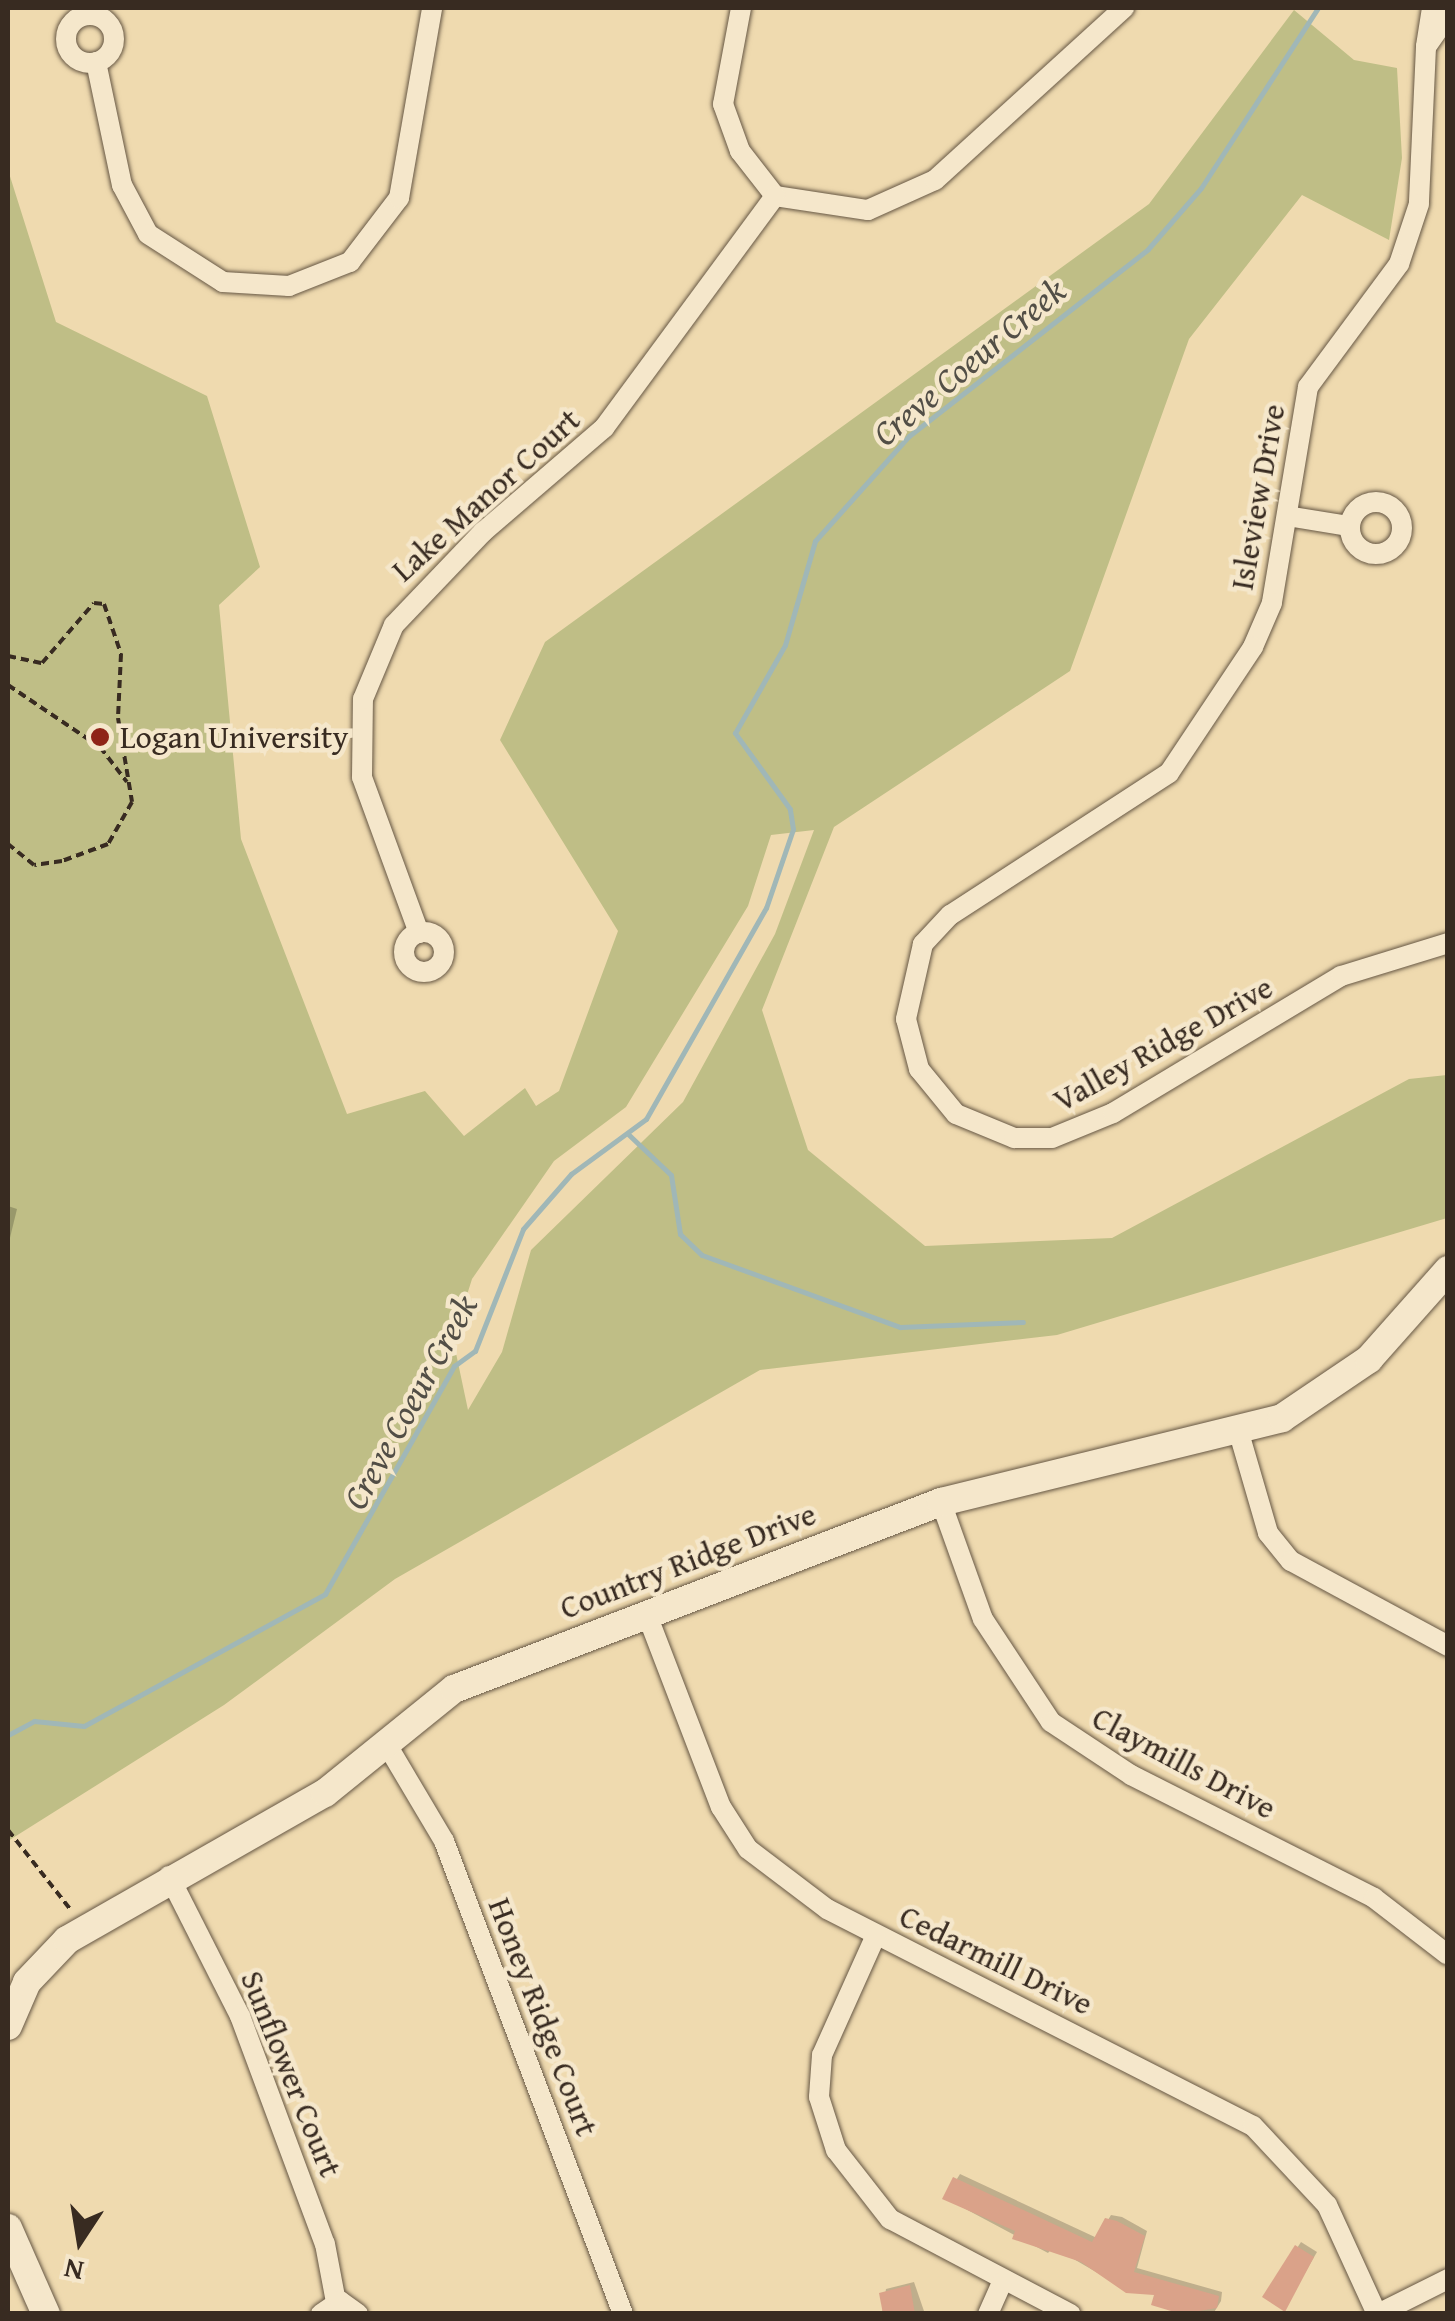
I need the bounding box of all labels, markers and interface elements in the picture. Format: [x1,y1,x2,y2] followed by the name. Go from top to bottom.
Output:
[864,269,1074,455] water label: Creve Coeur Creek
[384,401,588,589] street label: Lake Manor Court
[1223,401,1293,593] street label: Isleview Drive
[120,718,348,756] place label: Logan University
[89,726,111,748] marker: Logan University
[1047,968,1279,1120] street label: Valley Ridge Drive
[334,1288,486,1516] water label: Creve Coeur Creek
[555,1495,821,1627] street label: Country Ridge Drive
[1086,1699,1282,1827] street label: Claymills Drive
[480,1893,606,2141] street label: Honey Ridge Court
[893,1897,1099,2023] street label: Cedarmill Drive
[232,1965,350,2183] street label: Sunflower Court
[30,2191,130,2291] north arrow
[60,2249,87,2293] text: N

